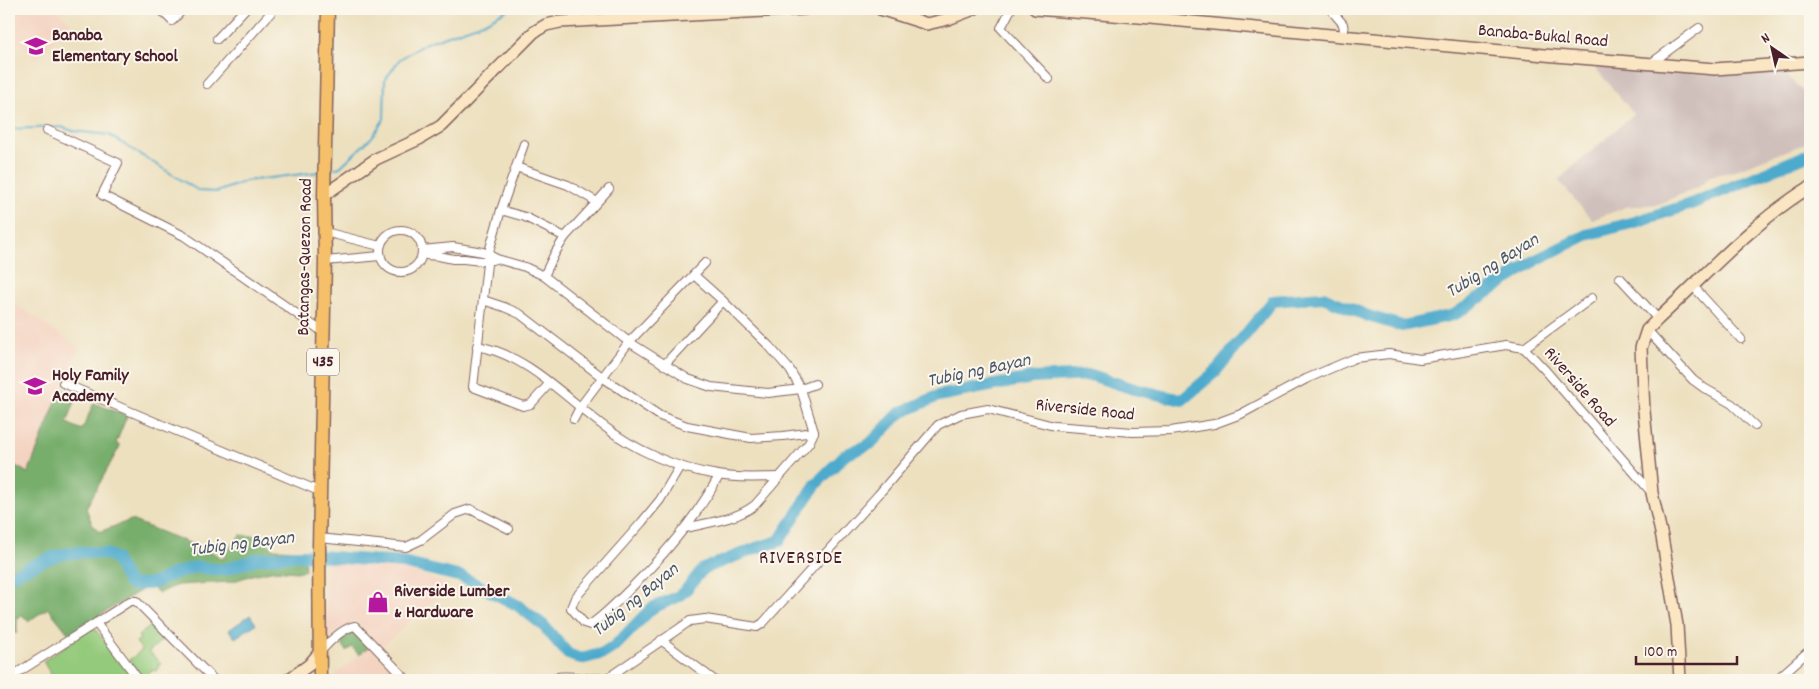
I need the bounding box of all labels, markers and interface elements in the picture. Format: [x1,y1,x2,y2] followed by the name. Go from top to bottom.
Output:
[1477,19,1609,55] street label: Banaba-Bukal Road
[1746,22,1796,72] north arrow
[52,24,179,70] place label: Banaba Elementary School
[1757,29,1774,49] text: N
[23,33,49,59] school or university icon: Banaba Elementary School
[292,178,320,336] street label: Batangas-Quezon Road
[1441,227,1546,306] water label: Tubig ng Bayan
[1537,342,1621,434] street label: Riverside Road
[307,348,339,376] road number: 435
[925,348,1034,396] water label: Tubig ng Bayan
[52,364,129,410] place label: Holy Family Academy
[22,373,48,399] school or university icon: Holy Family Academy
[1034,393,1136,429] street label: Riverside Road
[188,525,297,565] water label: Tubig ng Bayan
[759,546,843,573] district label: RIVERSIDE
[587,557,686,645] water label: Tubig ng Bayan
[394,580,510,626] place label: Riverside Lumber & Hardware
[365,589,391,615] shop icon: Riverside Lumber & Hardware
[1636,634,1738,666] scale bar
[1644,642,1677,664] text: 100 m

